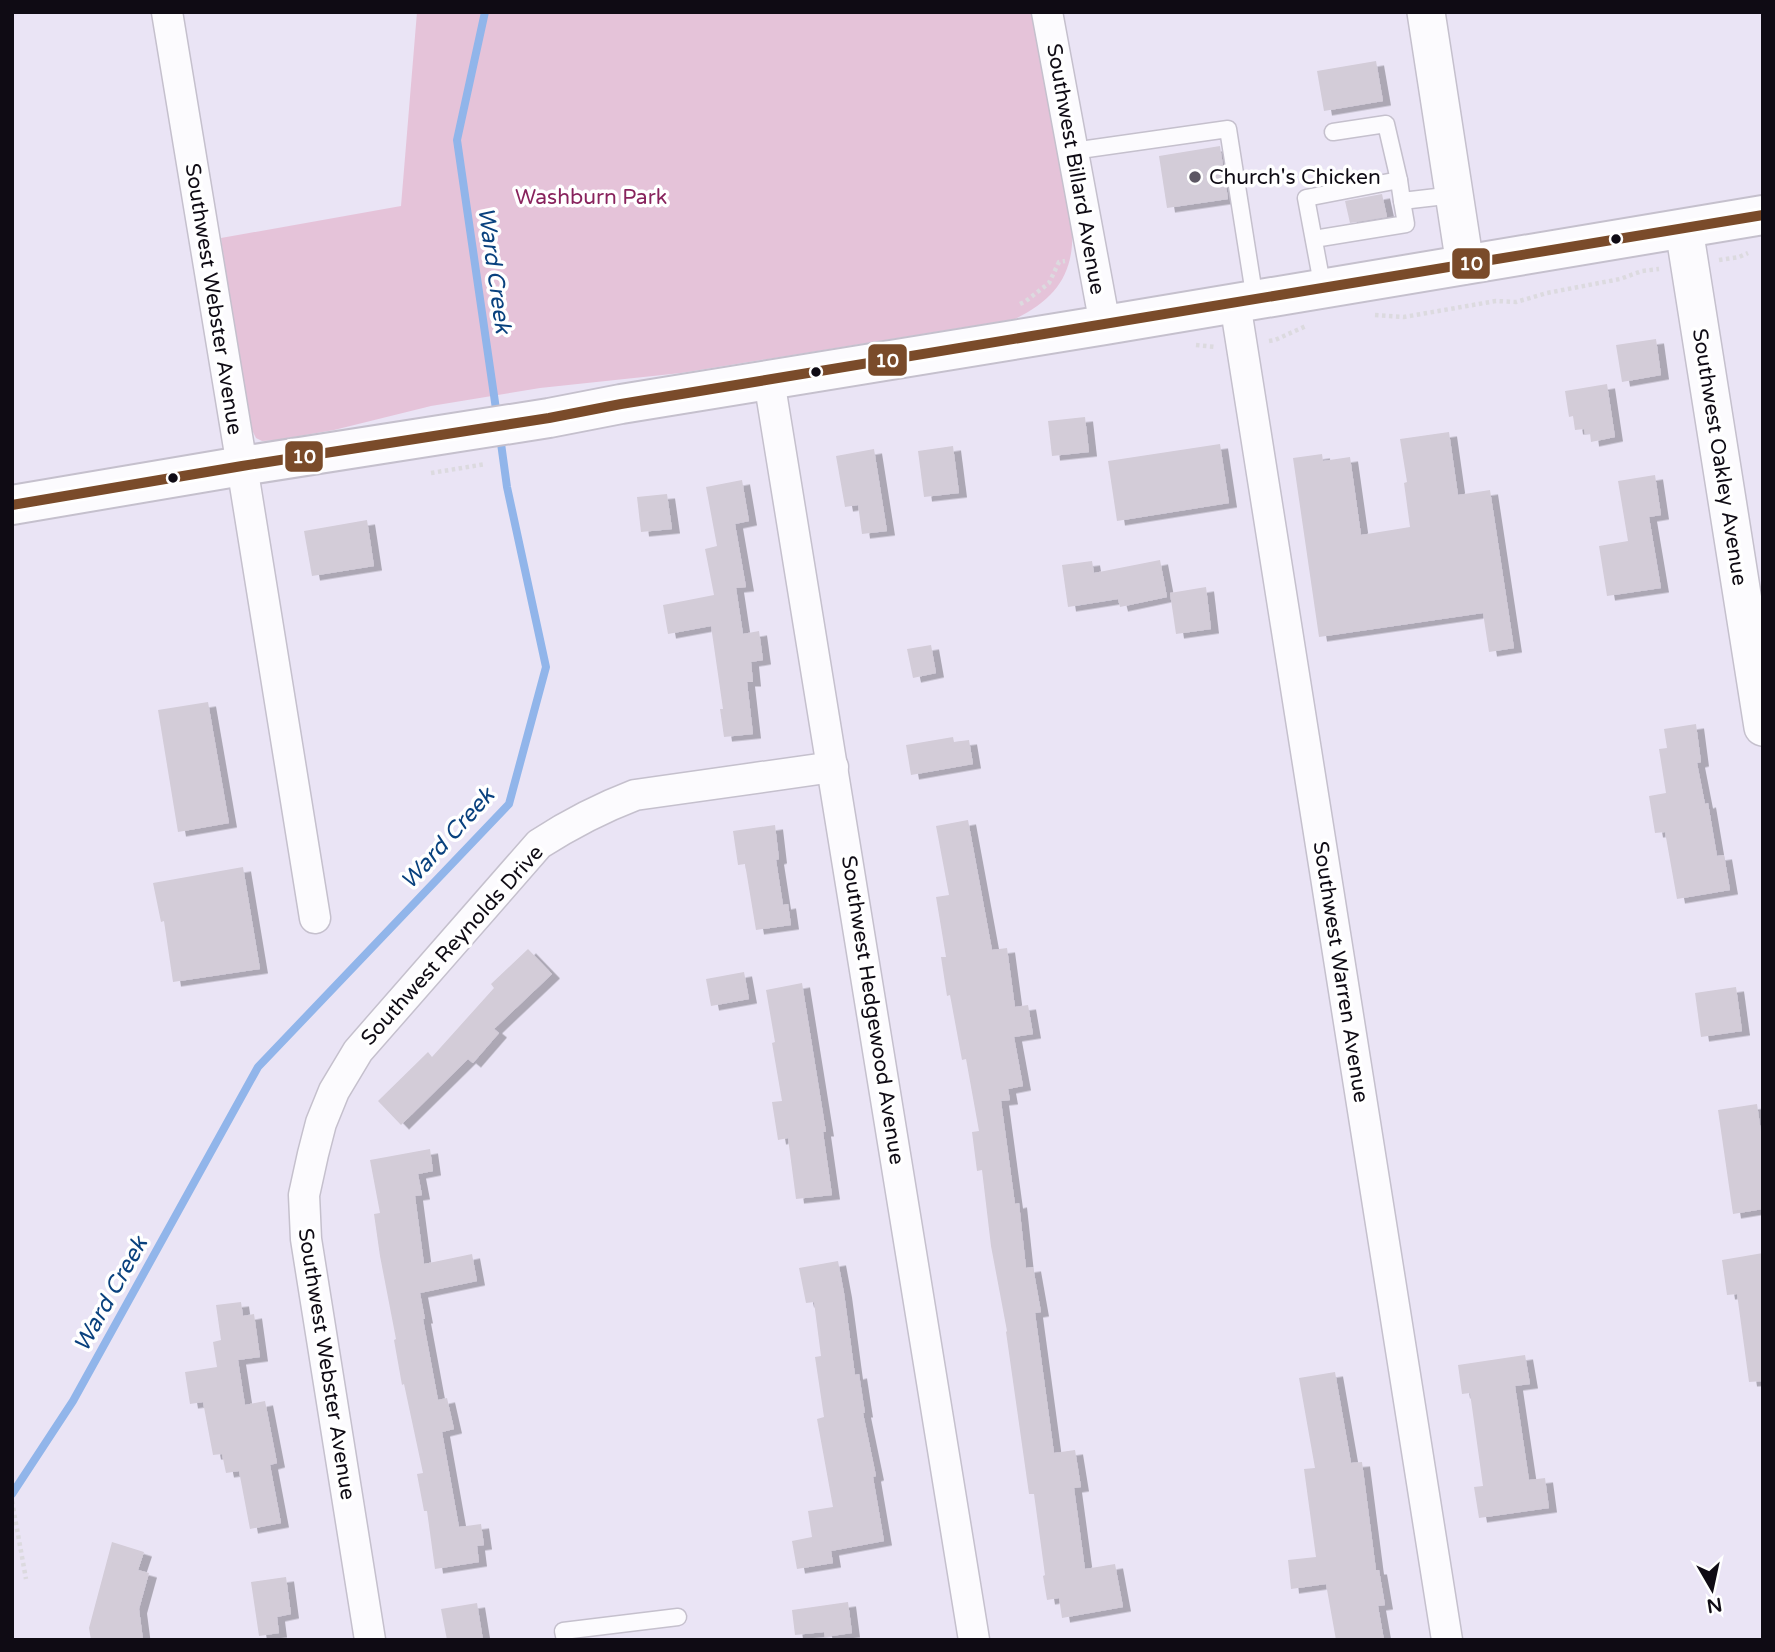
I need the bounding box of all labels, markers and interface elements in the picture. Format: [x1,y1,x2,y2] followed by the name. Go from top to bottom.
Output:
[1041,42,1110,297] street label: Southwest Billard Avenue
[180,161,247,437] street label: Southwest Webster Avenue
[1209,165,1381,190] place label: Church's Chicken
[1187,169,1203,185] marker: Church's Chicken
[515,185,667,210] park label: Washburn Park
[471,205,517,336] water label: Ward Creek
[1609,232,1623,246] unlabelled marker
[1451,247,1491,280] line badge: 10
[1459,253,1483,275] text: 10
[1687,327,1752,588] street label: Southwest Oakley Avenue
[867,343,908,377] line badge: 10
[875,350,899,372] text: 10
[809,365,823,379] unlabelled marker
[284,440,324,473] line badge: 10
[292,446,316,468] text: 10
[166,471,180,485] unlabelled marker
[395,781,502,895] water label: Ward Creek
[356,840,549,1050] street label: Southwest Reynolds Drive
[1307,840,1374,1105] street label: Southwest Warren Avenue
[836,854,909,1167] street label: Southwest Hedgewood Avenue
[293,1226,360,1502] street label: Southwest Webster Avenue
[68,1231,155,1357] water label: Ward Creek
[1677,1554,1747,1624] north arrow
[1705,1593,1724,1617] text: N

